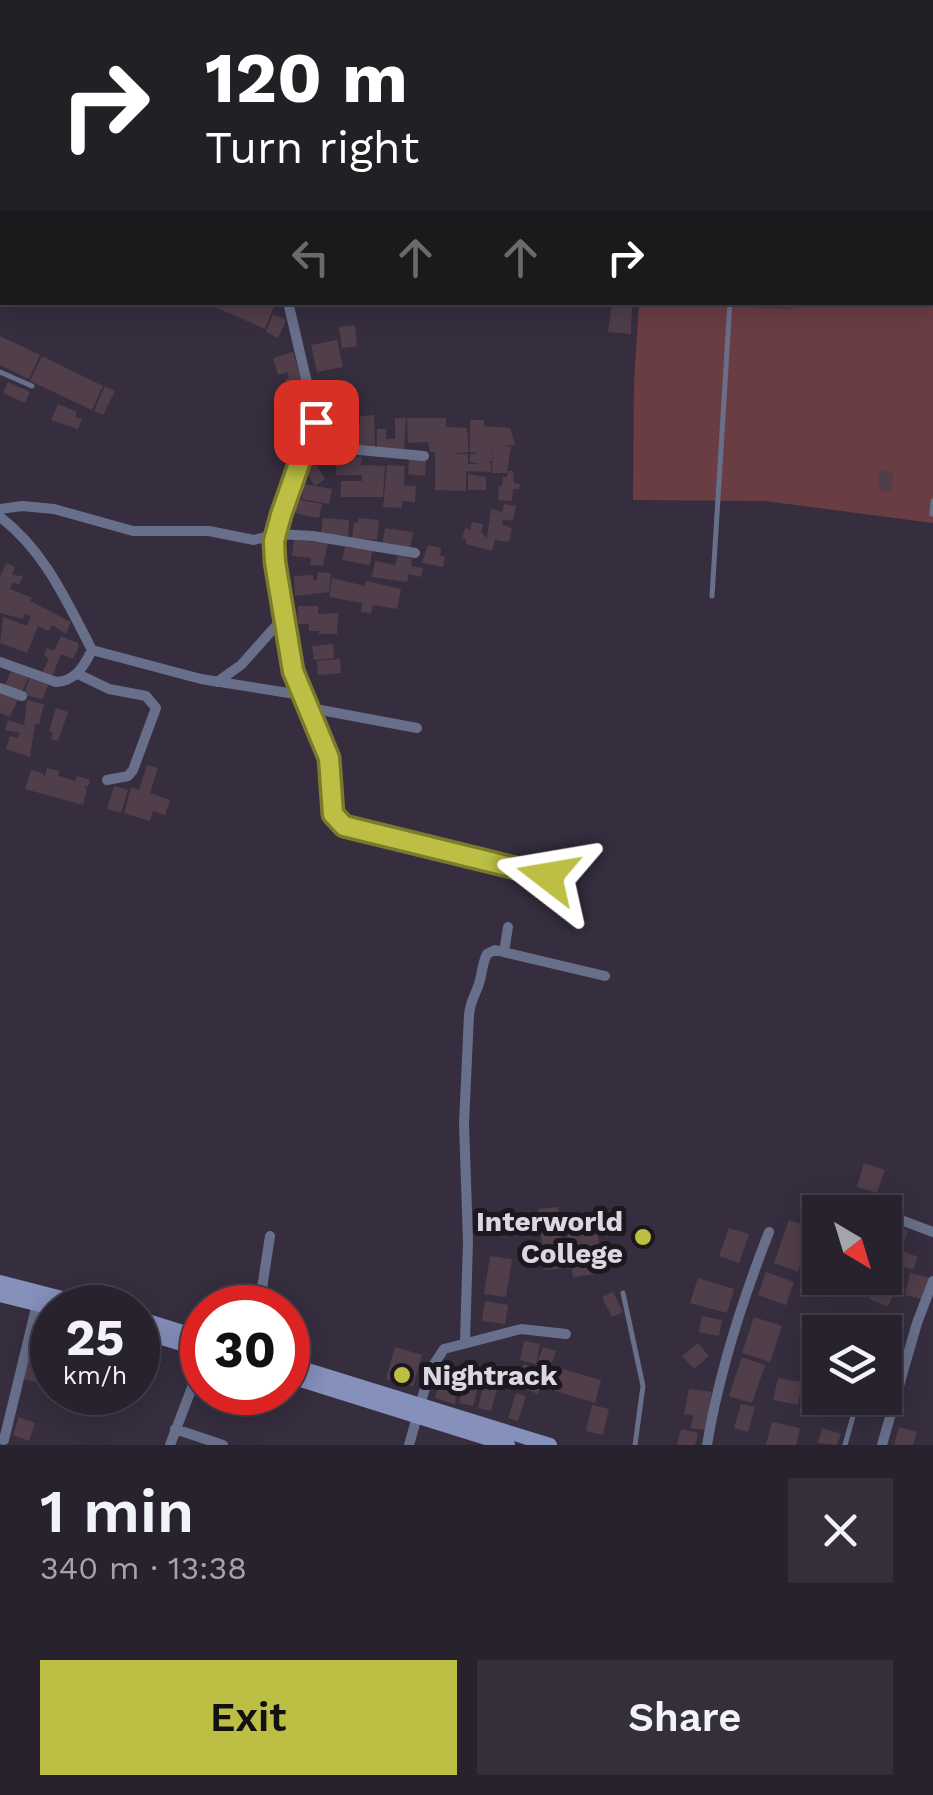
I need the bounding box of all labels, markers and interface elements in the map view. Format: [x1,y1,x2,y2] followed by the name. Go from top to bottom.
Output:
[205,37,408,119] text: 120 m
[40,40,170,170] icon: right
[205,121,419,174] text: Turn right
[283,230,338,285] icon: left
[388,230,443,285] icon: ahead
[493,230,548,285] icon: ahead
[598,230,653,285] icon: right
[274,380,359,465] pin
[289,395,344,450] icon: arrive
[496,824,600,928] position arrow
[802,1195,902,1295] north arrow
[802,1195,902,1415] map controls
[476,1205,623,1270] place label: Interworld College
[632,1226,654,1248] marker: Interworld College
[180,1285,310,1415] speed limit sign: 30
[66,1308,124,1367] text: 25
[802,1315,902,1415] button: layers
[422,1359,558,1392] place label: Nightrack
[63,1361,127,1390] text: km/h
[391,1364,413,1386] marker: Nightrack
[40,1476,194,1547] text: 1 min
[788,1478,893,1583] button: close
[40,1549,247,1587] text: 340 m · 13:38
[40,1660,457,1775] button: Exit
[477,1660,893,1775] button: Share

